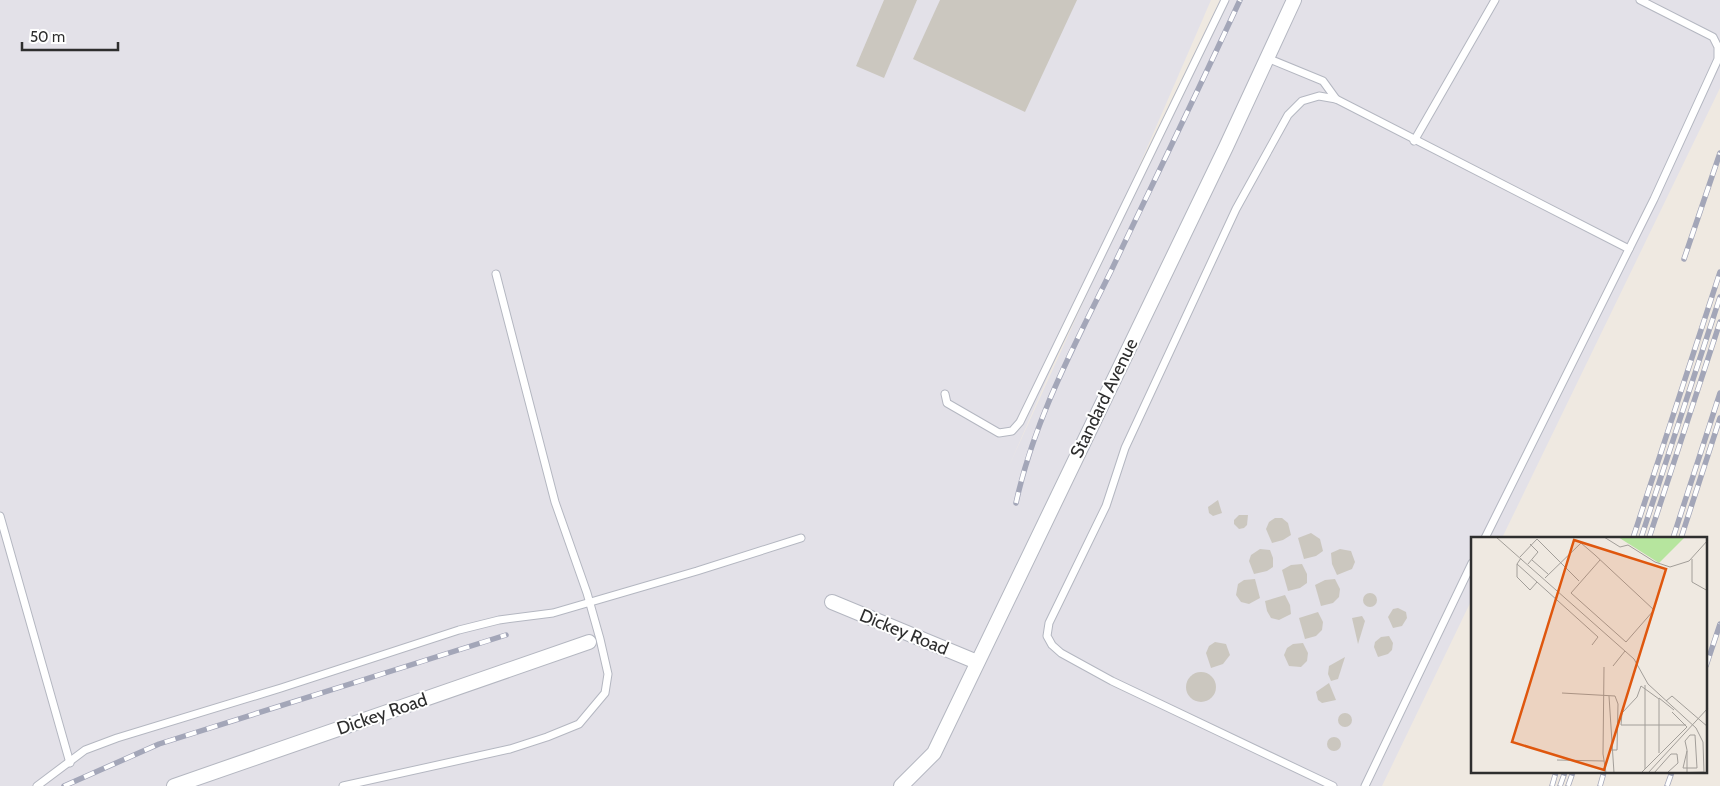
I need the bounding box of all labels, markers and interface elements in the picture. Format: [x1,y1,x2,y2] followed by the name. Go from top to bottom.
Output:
[22,20,119,52] scale bar
[30,28,65,46] text: 50 m
[1066,335,1142,461] street label: Standard Avenue
[1471,537,1708,774] inset map
[856,604,952,660] street label: Dickey Road
[334,688,430,740] street label: Dickey Road

